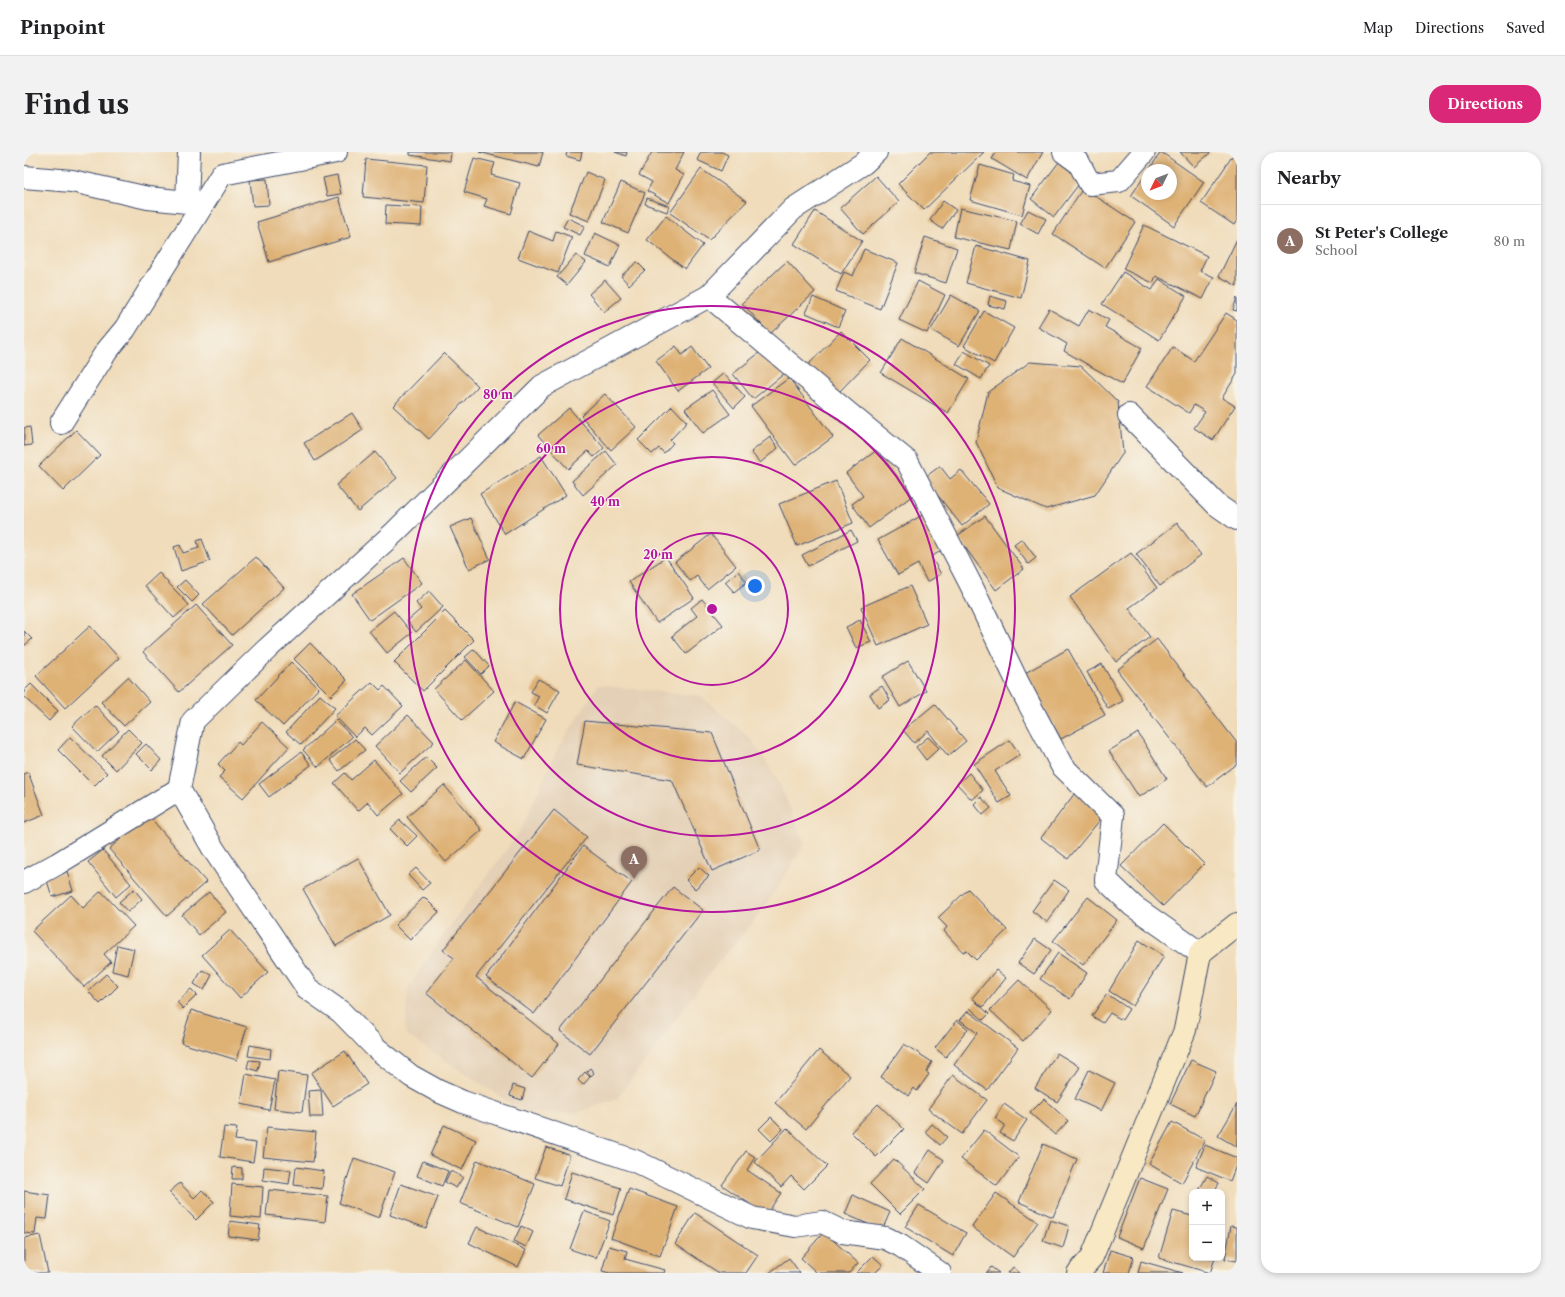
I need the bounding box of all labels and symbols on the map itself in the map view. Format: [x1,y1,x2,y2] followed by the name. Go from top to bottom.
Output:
[1141,164,1177,200] north arrow
[483,387,513,402] text: 80 m
[536,441,566,456] text: 60 m
[590,494,620,509] text: 40 m
[643,547,673,562] text: 20 m
[745,576,765,596] your location
[705,602,719,616] centre of rings
[621,846,647,879] pin: A

